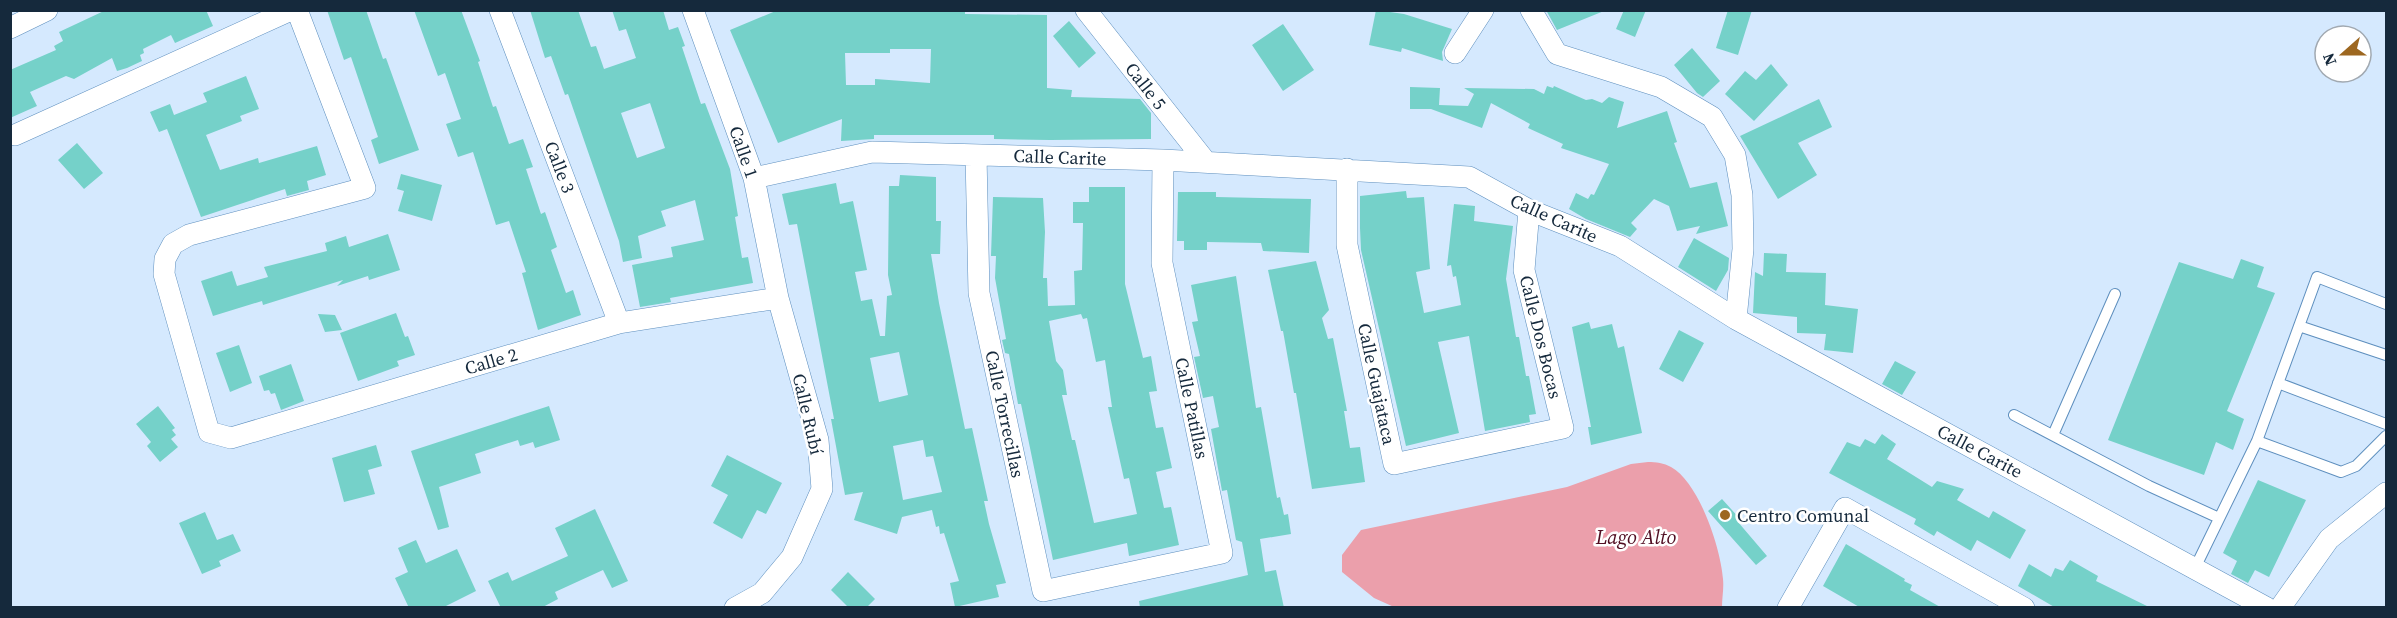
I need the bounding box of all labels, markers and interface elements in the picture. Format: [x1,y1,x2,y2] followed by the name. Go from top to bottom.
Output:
[2313,24,2373,84] north arrow
[2317,50,2341,69] text: N
[1120,57,1172,115] street label: Calle 5
[723,123,765,181] street label: Calle 1
[539,137,581,197] street label: Calle 3
[1013,143,1107,171] street label: Calle Carite
[1506,188,1602,248] street label: Calle Carite
[1514,273,1568,401] street label: Calle Dos Bocas
[1352,321,1402,448] street label: Calle Guajataca
[462,342,520,380] street label: Calle 2
[979,348,1031,480] street label: Calle Torrecillas
[1169,355,1215,461] street label: Calle Patillas
[787,371,829,457] street label: Calle Rubí
[1933,418,2027,484] street label: Calle Carite
[1737,503,1869,528] place label: Centro Comunal
[1718,508,1732,522] marker: Centro Comunal
[1595,523,1676,551] water label: Lago Alto

